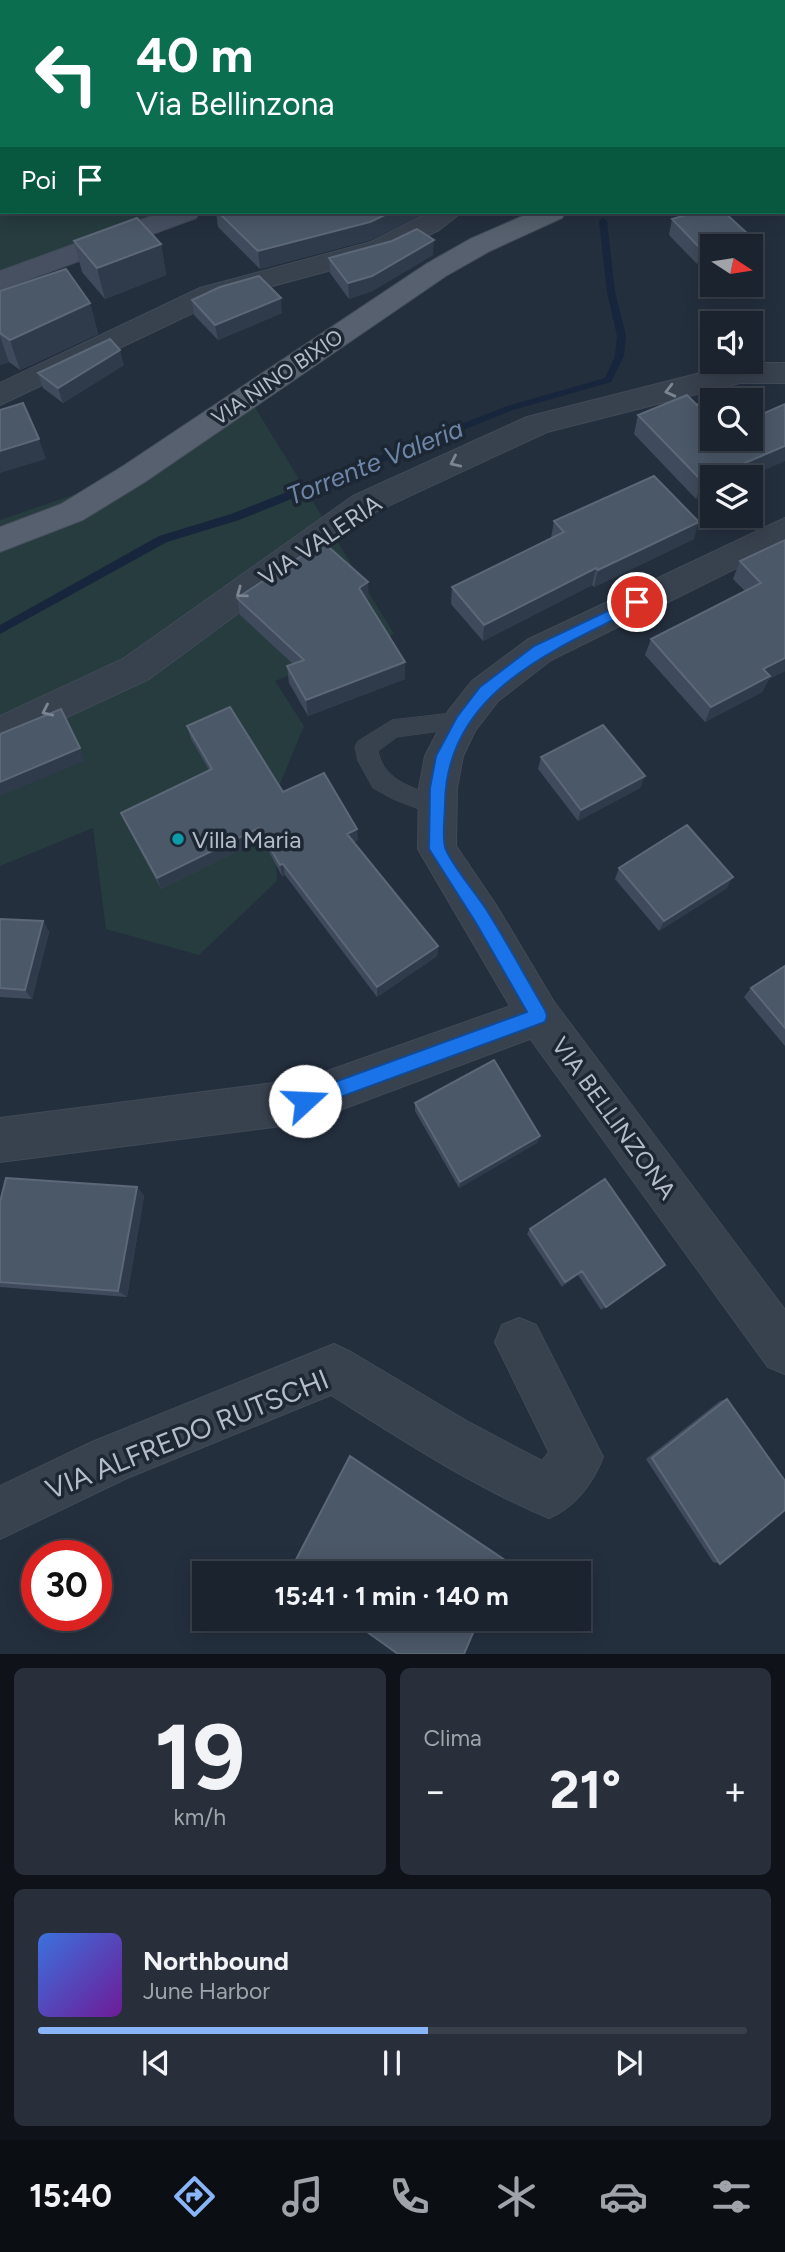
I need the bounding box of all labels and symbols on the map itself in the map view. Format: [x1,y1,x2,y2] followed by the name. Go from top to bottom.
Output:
[700,234,763,298] north arrow
[207,324,347,430] street label: VIA NINO BIXIO
[664,383,676,397] one-way arrow
[282,412,468,512] water label: Torrente Valeria
[450,454,462,468] one-way arrow
[253,488,387,592] street label: VIA VALERIA
[607,572,667,632] pin
[236,585,249,597] one-way arrow
[42,702,54,716] one-way arrow
[192,825,301,854] place label: Villa Maria
[170,831,186,847] marker: Villa Maria
[546,1031,683,1205] street label: VIA BELLINZONA
[268,1064,342,1138] position arrow
[41,1362,333,1506] street label: VIA ALFREDO RUTSCHI
[21,1540,112,1631] speed limit sign: 30

